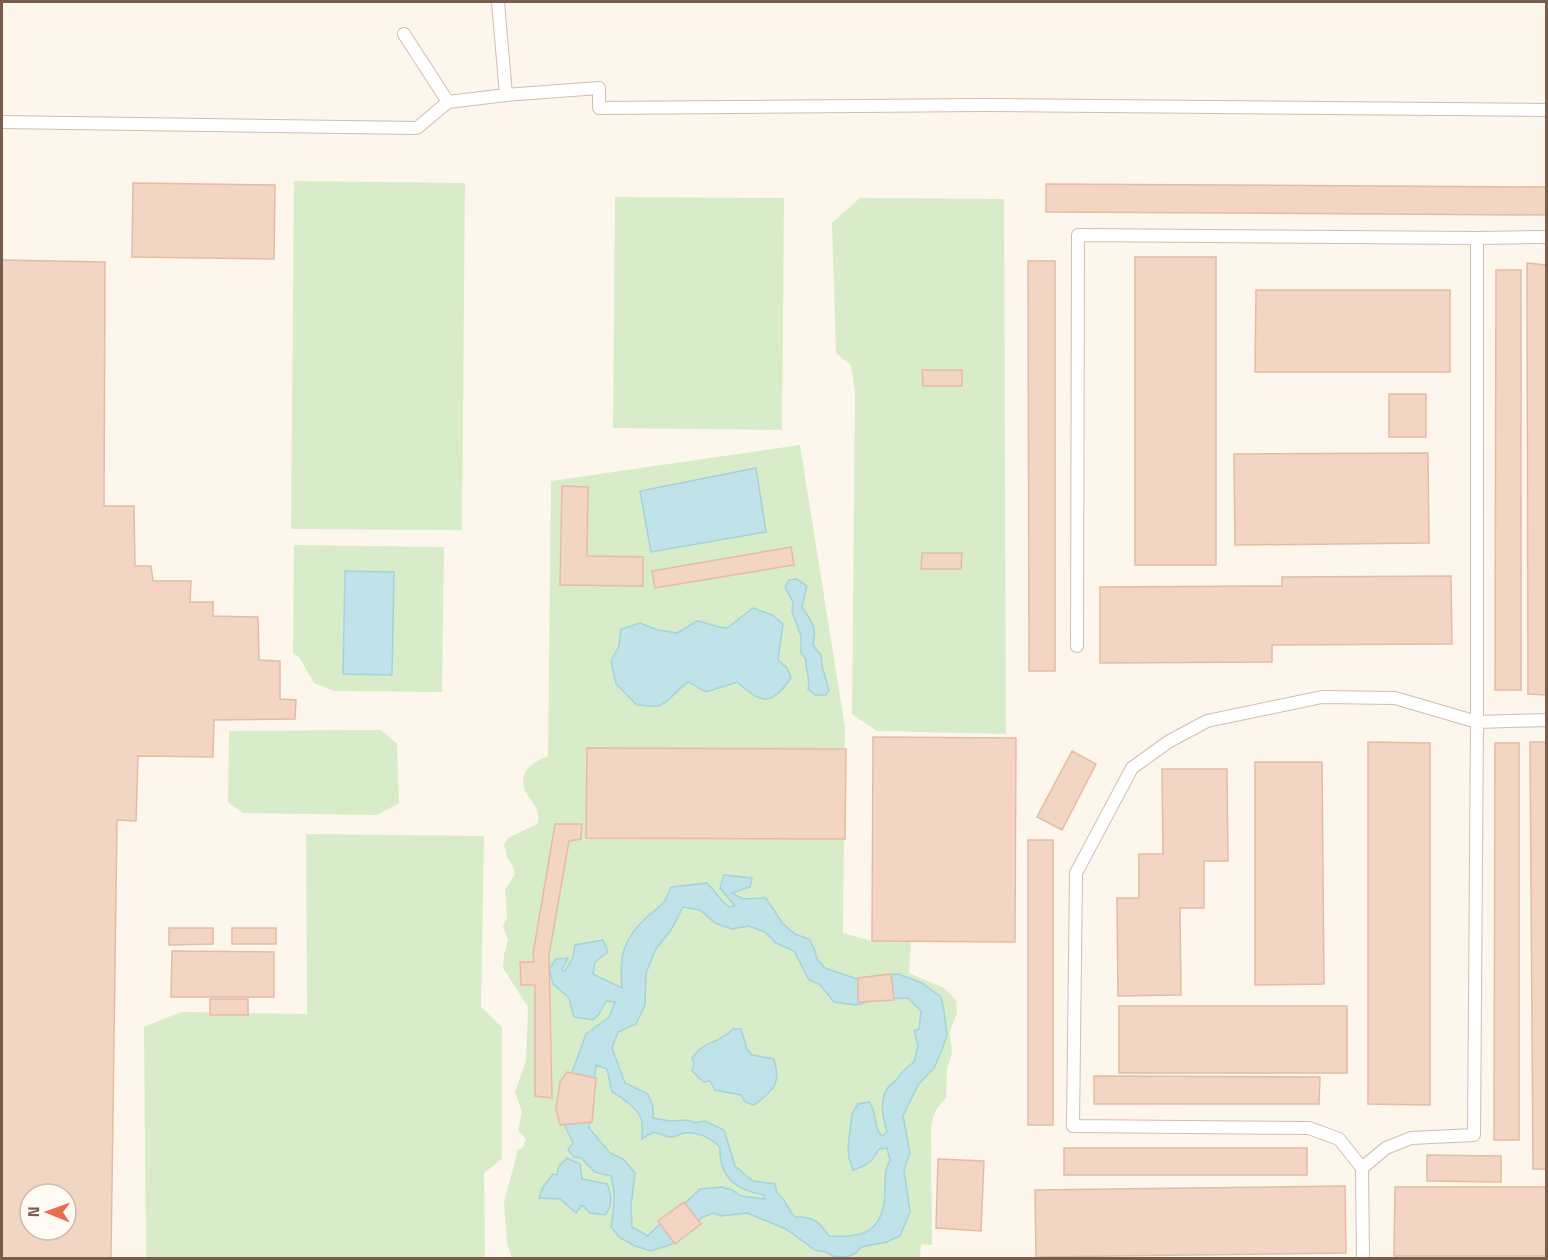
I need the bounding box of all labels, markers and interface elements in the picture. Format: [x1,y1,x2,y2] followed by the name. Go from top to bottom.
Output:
[18,1182,78,1242] north arrow
[21,1206,45,1217] text: N

